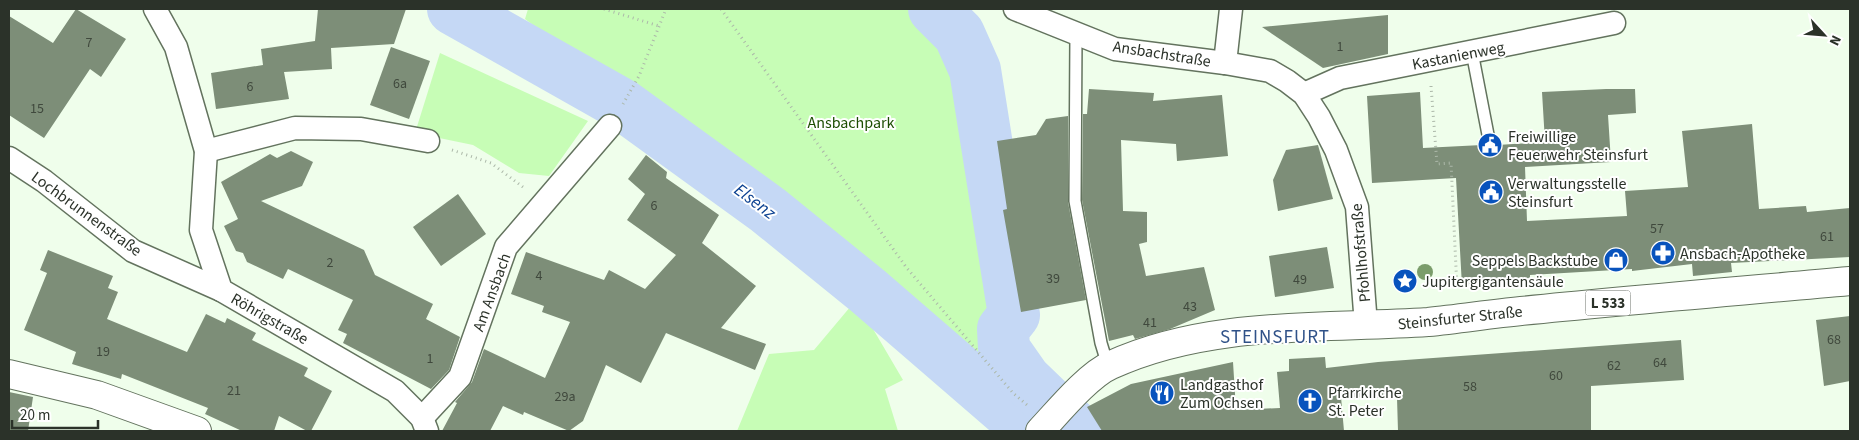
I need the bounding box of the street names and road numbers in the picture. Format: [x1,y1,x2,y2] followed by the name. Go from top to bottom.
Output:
[1111,35,1213,73] street label: Ansbachstraße
[1410,36,1506,76] street label: Kastanienweg
[27,166,146,261] street label: Lochbrunnenstraße
[1346,203,1376,303] street label: Pfohlhofstraße
[468,250,516,335] street label: Am Ansbach
[227,288,312,350] street label: Röhrigstraße
[1586,290,1630,316] road number: L 533
[1397,300,1524,335] street label: Steinsfurter Straße

